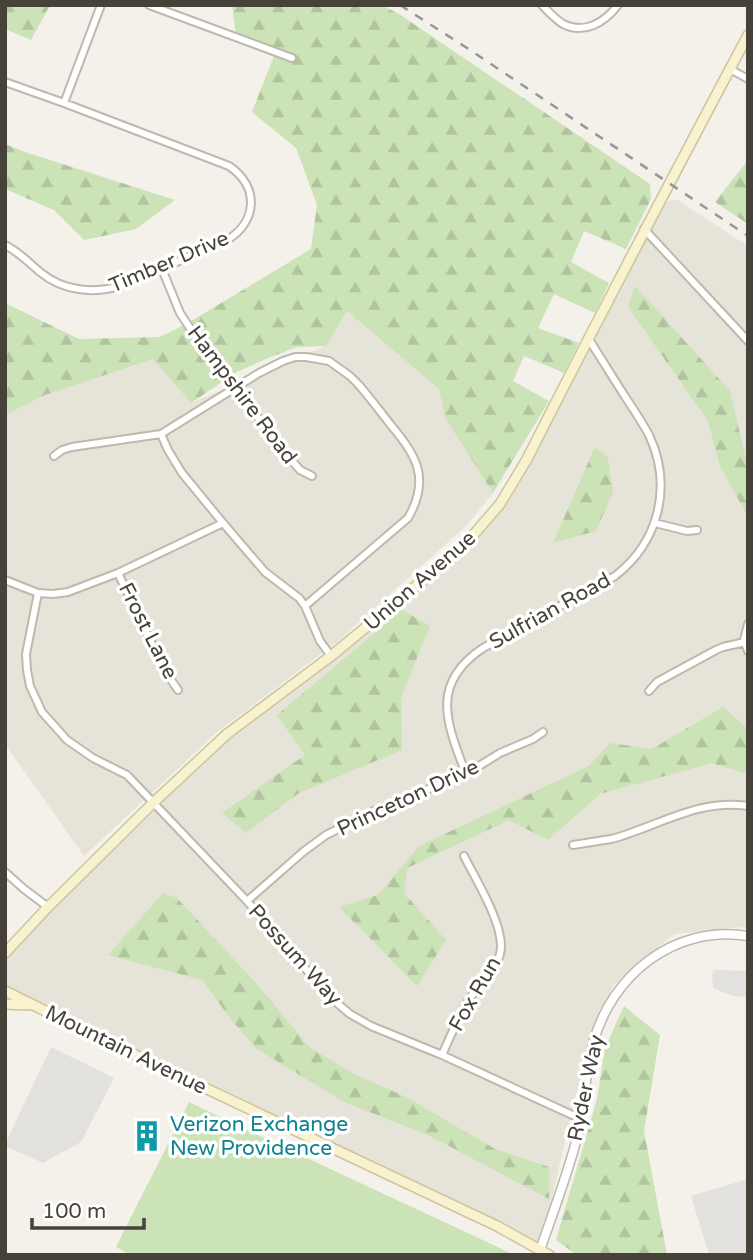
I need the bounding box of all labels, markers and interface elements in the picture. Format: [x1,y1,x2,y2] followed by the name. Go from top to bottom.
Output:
[105,226,233,298] street label: Timber Drive
[182,321,302,469] street label: Hampshire Road
[359,526,481,636] street label: Union Avenue
[485,567,615,655] street label: Sulfrian Road
[113,579,183,683] street label: Frost Lane
[333,754,483,842] street label: Princeton Drive
[243,899,347,1011] street label: Possum Way
[444,952,506,1036] street label: Fox Run
[41,1000,211,1100] street label: Mountain Avenue
[563,1033,609,1143] street label: Ryder Way
[170,1112,348,1161] place label: Verizon Exchange New Providence
[130,1119,164,1153] building icon: Verizon Exchange New Providence
[32,1186,144,1230] scale bar
[42,1199,106,1224] text: 100 m

